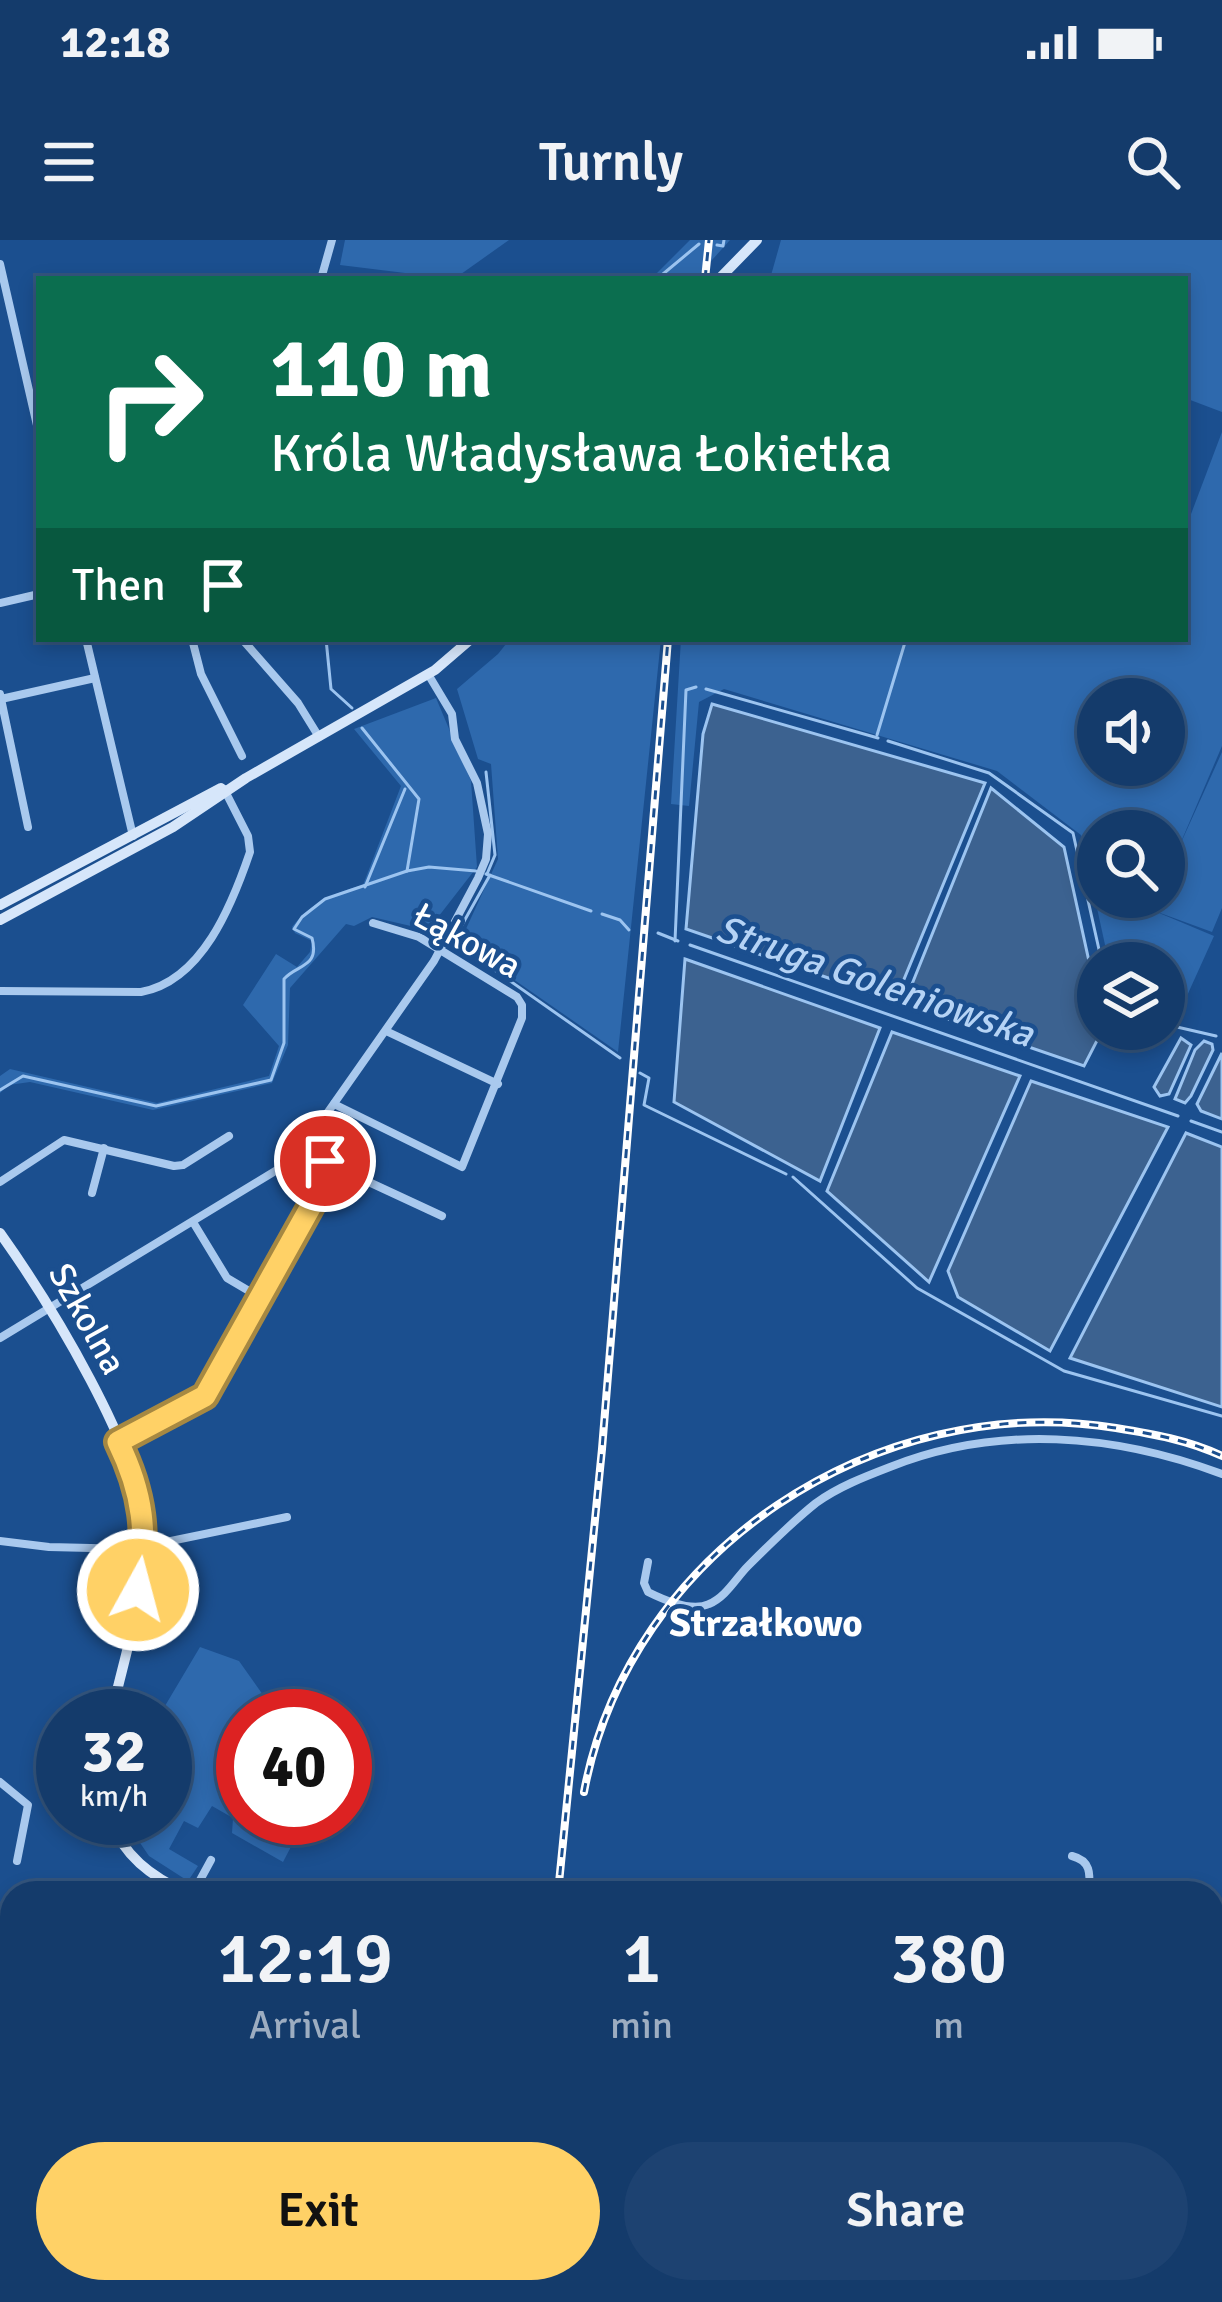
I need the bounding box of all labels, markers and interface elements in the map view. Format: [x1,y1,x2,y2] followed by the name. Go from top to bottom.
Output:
[60,15,170,70] text: 12:18
[36,129,102,195] icon: menu
[539,129,683,196] text: Turnly
[1120,129,1186,195] icon: search
[270,317,492,421] text: 110 m
[72,324,228,480] icon: right
[270,420,892,487] text: Króla Władysława Łokietka
[190,552,256,618] icon: arrive
[72,558,166,613] text: Then
[1077,678,1185,1050] map controls
[1077,678,1185,786] button: sound
[1077,810,1185,918] button: search
[405,893,529,989] street label: Łąkowa
[710,904,1041,1058] water label: Struga Goleniowska
[1077,942,1185,1050] button: layers
[274,1110,376,1212] pin
[292,1128,358,1194] icon: arrive
[38,1255,136,1383] street label: Szkolna
[75,1527,201,1653] position arrow
[669,1599,863,1647] district label: Strzałkowo
[216,1689,372,1845] speed limit sign: 40
[82,1715,146,1789] text: 32
[80,1778,148,1815] text: km/h
[217,1914,393,2003] text: 12:19
[622,1914,661,2003] text: 1
[890,1914,1007,2003] text: 380
[249,2001,361,2049] text: Arrival
[610,2001,673,2049] text: min
[933,2001,964,2049] text: m
[36,2142,600,2280] button: Exit
[624,2142,1188,2280] button: Share

